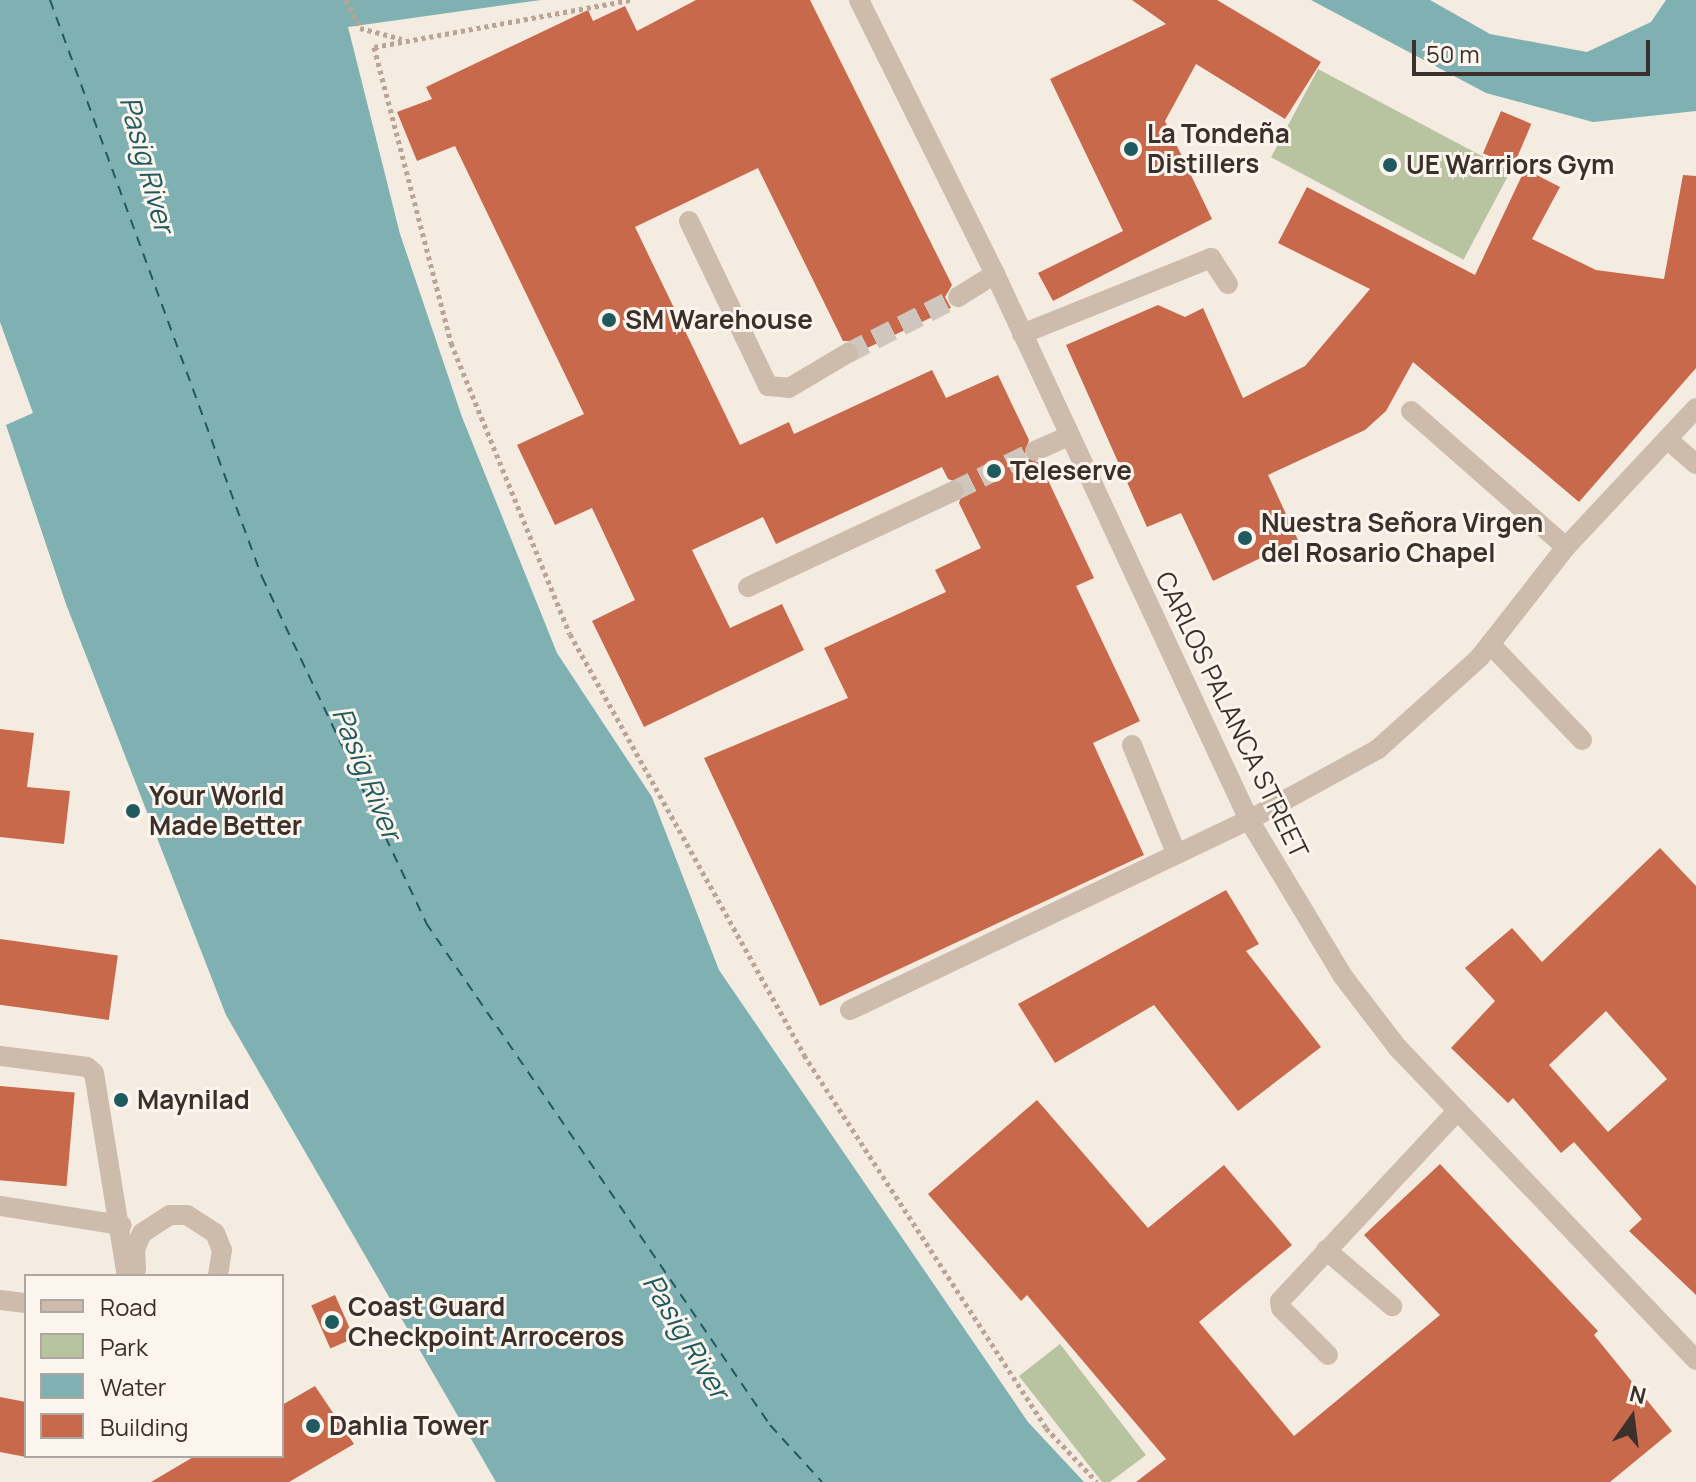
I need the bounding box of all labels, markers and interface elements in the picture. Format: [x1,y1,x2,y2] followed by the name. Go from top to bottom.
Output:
[1416,24,1654,74] scale bar
[1426,37,1480,70] text: 50 m
[114,92,182,236] water label: Pasig River
[1147,118,1290,180] place label: La Tondeña Distillers
[1122,140,1140,158] marker: La Tondeña Distillers
[1406,149,1614,181] place label: UE Warriors Gym
[1381,156,1399,174] marker: UE Warriors Gym
[625,304,813,336] place label: SM Warehouse
[600,311,618,329] marker: SM Warehouse
[1010,455,1132,487] place label: Teleserve
[985,462,1003,480] marker: Teleserve
[1261,507,1543,568] place label: Nuestra Señora Virgen del Rosario Chapel
[1236,529,1254,547] marker: Nuestra Señora Virgen del Rosario Chapel
[1149,567,1315,863] street label: CARLOS PALANCA STREET
[326,702,410,844] water label: Pasig River
[149,780,302,842] place label: Your World Made Better
[124,802,142,820] marker: Your World Made Better
[137,1084,250,1116] place label: Maynilad
[112,1091,130,1109] marker: Maynilad
[637,1268,737,1404] water label: Pasig River
[24,1274,284,1458] legend
[100,1290,157,1323] text: Road
[348,1291,624,1352] place label: Coast Guard Checkpoint Arroceros
[323,1313,341,1331] marker: Coast Guard Checkpoint Arroceros
[100,1330,148,1363] text: Park
[100,1370,167,1403] text: Water
[1592,1378,1672,1458] north arrow
[1627,1378,1649,1411] text: N
[100,1410,188,1443] text: Building
[329,1410,489,1442] place label: Dahlia Tower
[304,1417,322,1435] marker: Dahlia Tower

